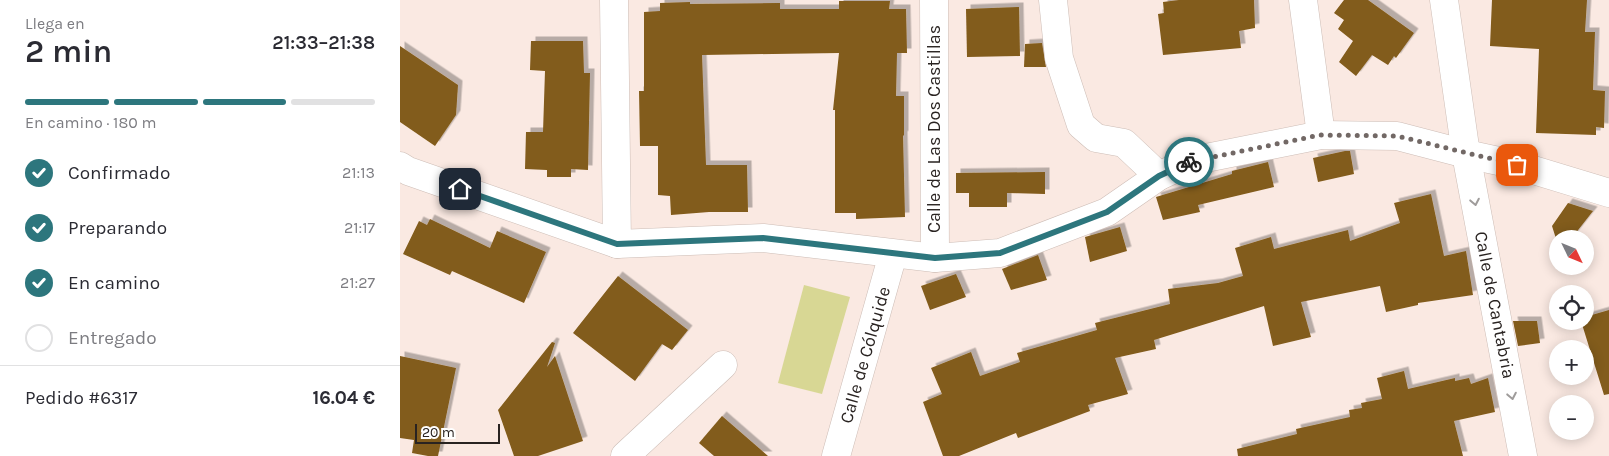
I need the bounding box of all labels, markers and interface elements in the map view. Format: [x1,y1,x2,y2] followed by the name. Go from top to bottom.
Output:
[25,14,85,33] text: Llega en
[923,25,945,233] street label: Calle de Las Dos Castillas
[272,32,375,54] text: 21:33–21:38
[25,33,112,70] text: 2 min
[25,113,157,132] text: En camino · 180 m
[1164,137,1214,187] courier
[1496,144,1538,186] pin
[1175,148,1203,176] icon: bike
[1503,151,1531,179] icon: bag
[25,159,53,187] icon: check
[68,162,170,184] text: Confirmado
[342,163,375,182] text: 21:13
[439,168,481,210] pin
[446,175,474,203] icon: home
[1470,198,1480,206] one-way arrow
[25,214,53,242] icon: check
[68,217,167,239] text: Preparando
[344,218,375,237] text: 21:17
[1470,229,1520,381] street label: Calle de Cantabria
[1549,230,1594,275] north arrow
[1549,230,1594,440] map controls
[25,269,53,297] icon: check
[68,272,160,294] text: En camino
[340,273,375,292] text: 21:27
[835,284,895,426] street label: Calle de Cólquide
[1549,285,1594,330] button: locate
[68,327,157,349] text: Entregado
[1549,340,1594,385] button: +
[25,387,138,409] text: Pedido #6317
[312,387,375,409] text: 16.04 €
[1506,392,1516,400] one-way arrow
[1549,395,1594,440] button: −
[415,421,500,444] scale bar
[422,424,455,441] text: 20 m

